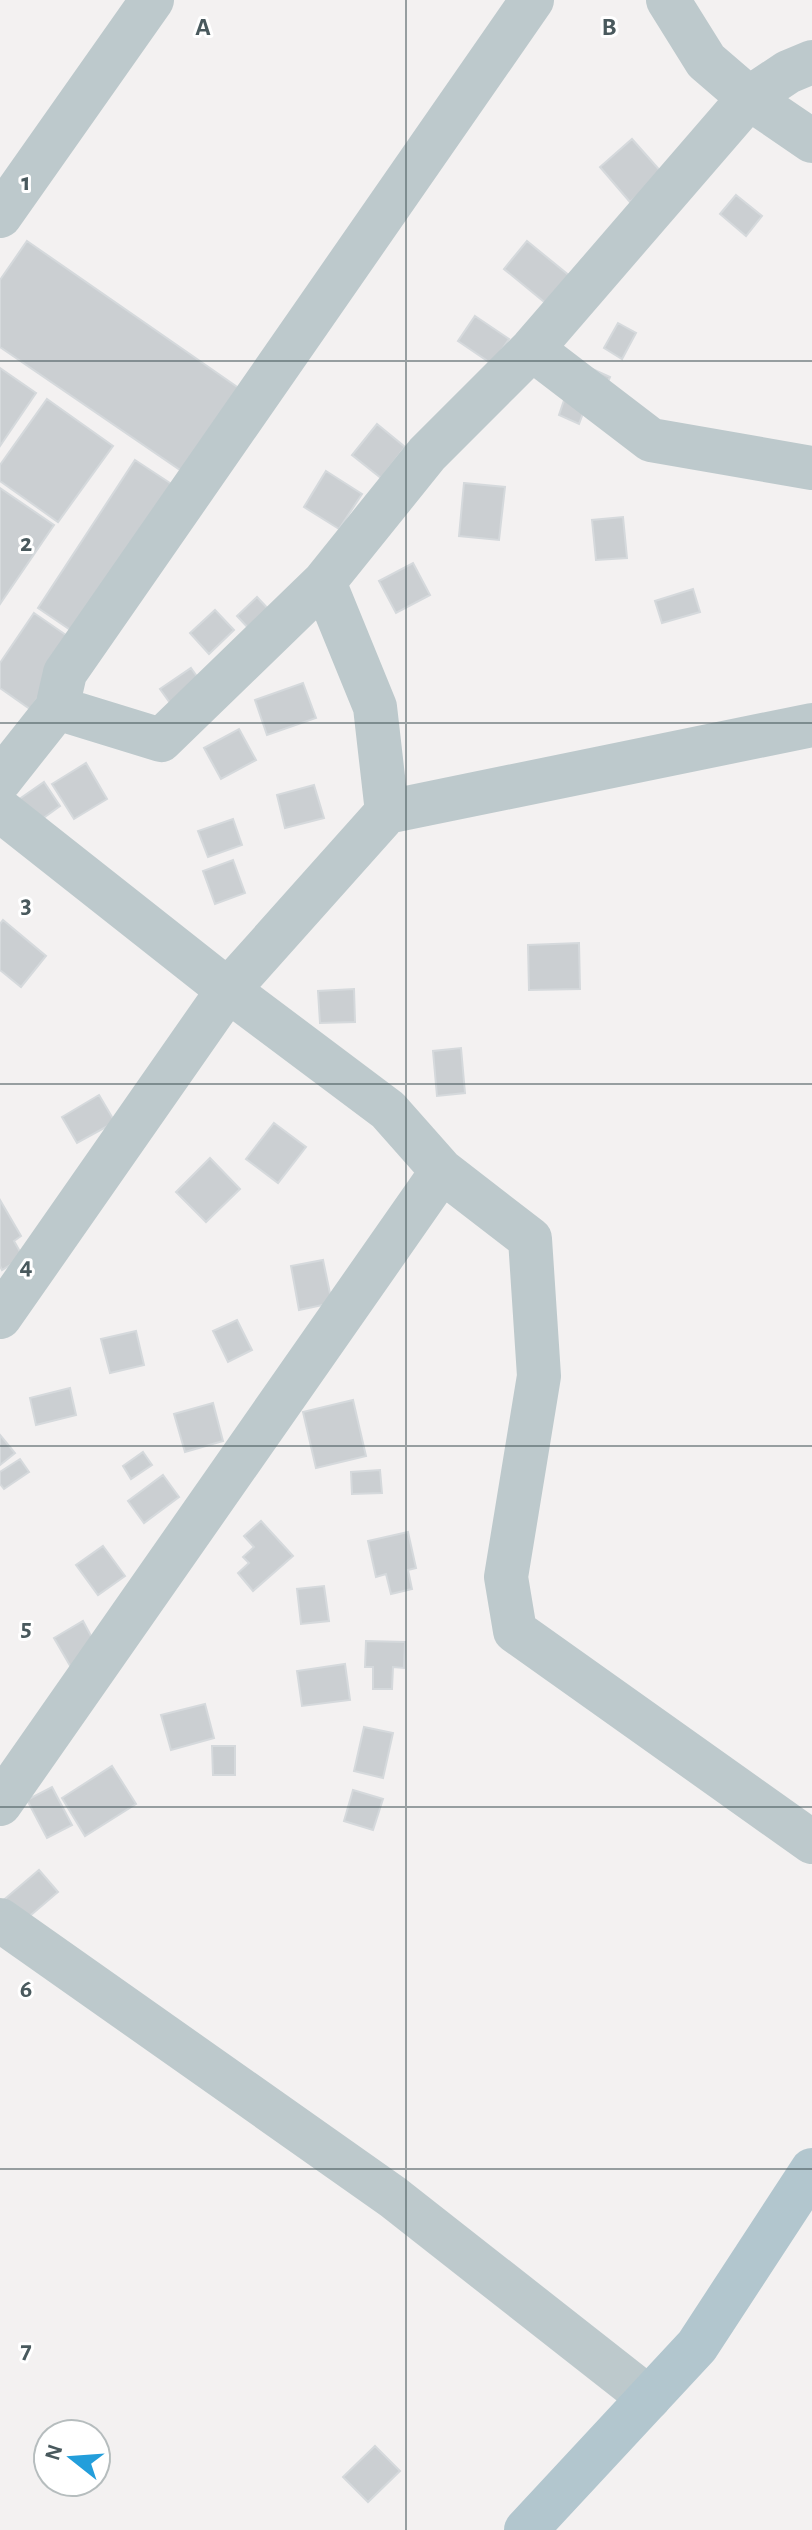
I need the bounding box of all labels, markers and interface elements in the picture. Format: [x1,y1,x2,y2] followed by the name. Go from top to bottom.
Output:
[195,14,211,40] text: A
[601,14,617,40] text: B
[21,169,31,195] text: 1
[20,530,32,556] text: 2
[20,892,32,918] text: 3
[19,1253,33,1279] text: 4
[20,1615,32,1641] text: 5
[20,1976,32,2002] text: 6
[20,2337,32,2363] text: 7
[32,2418,112,2498] north arrow
[41,2442,67,2463] text: N

